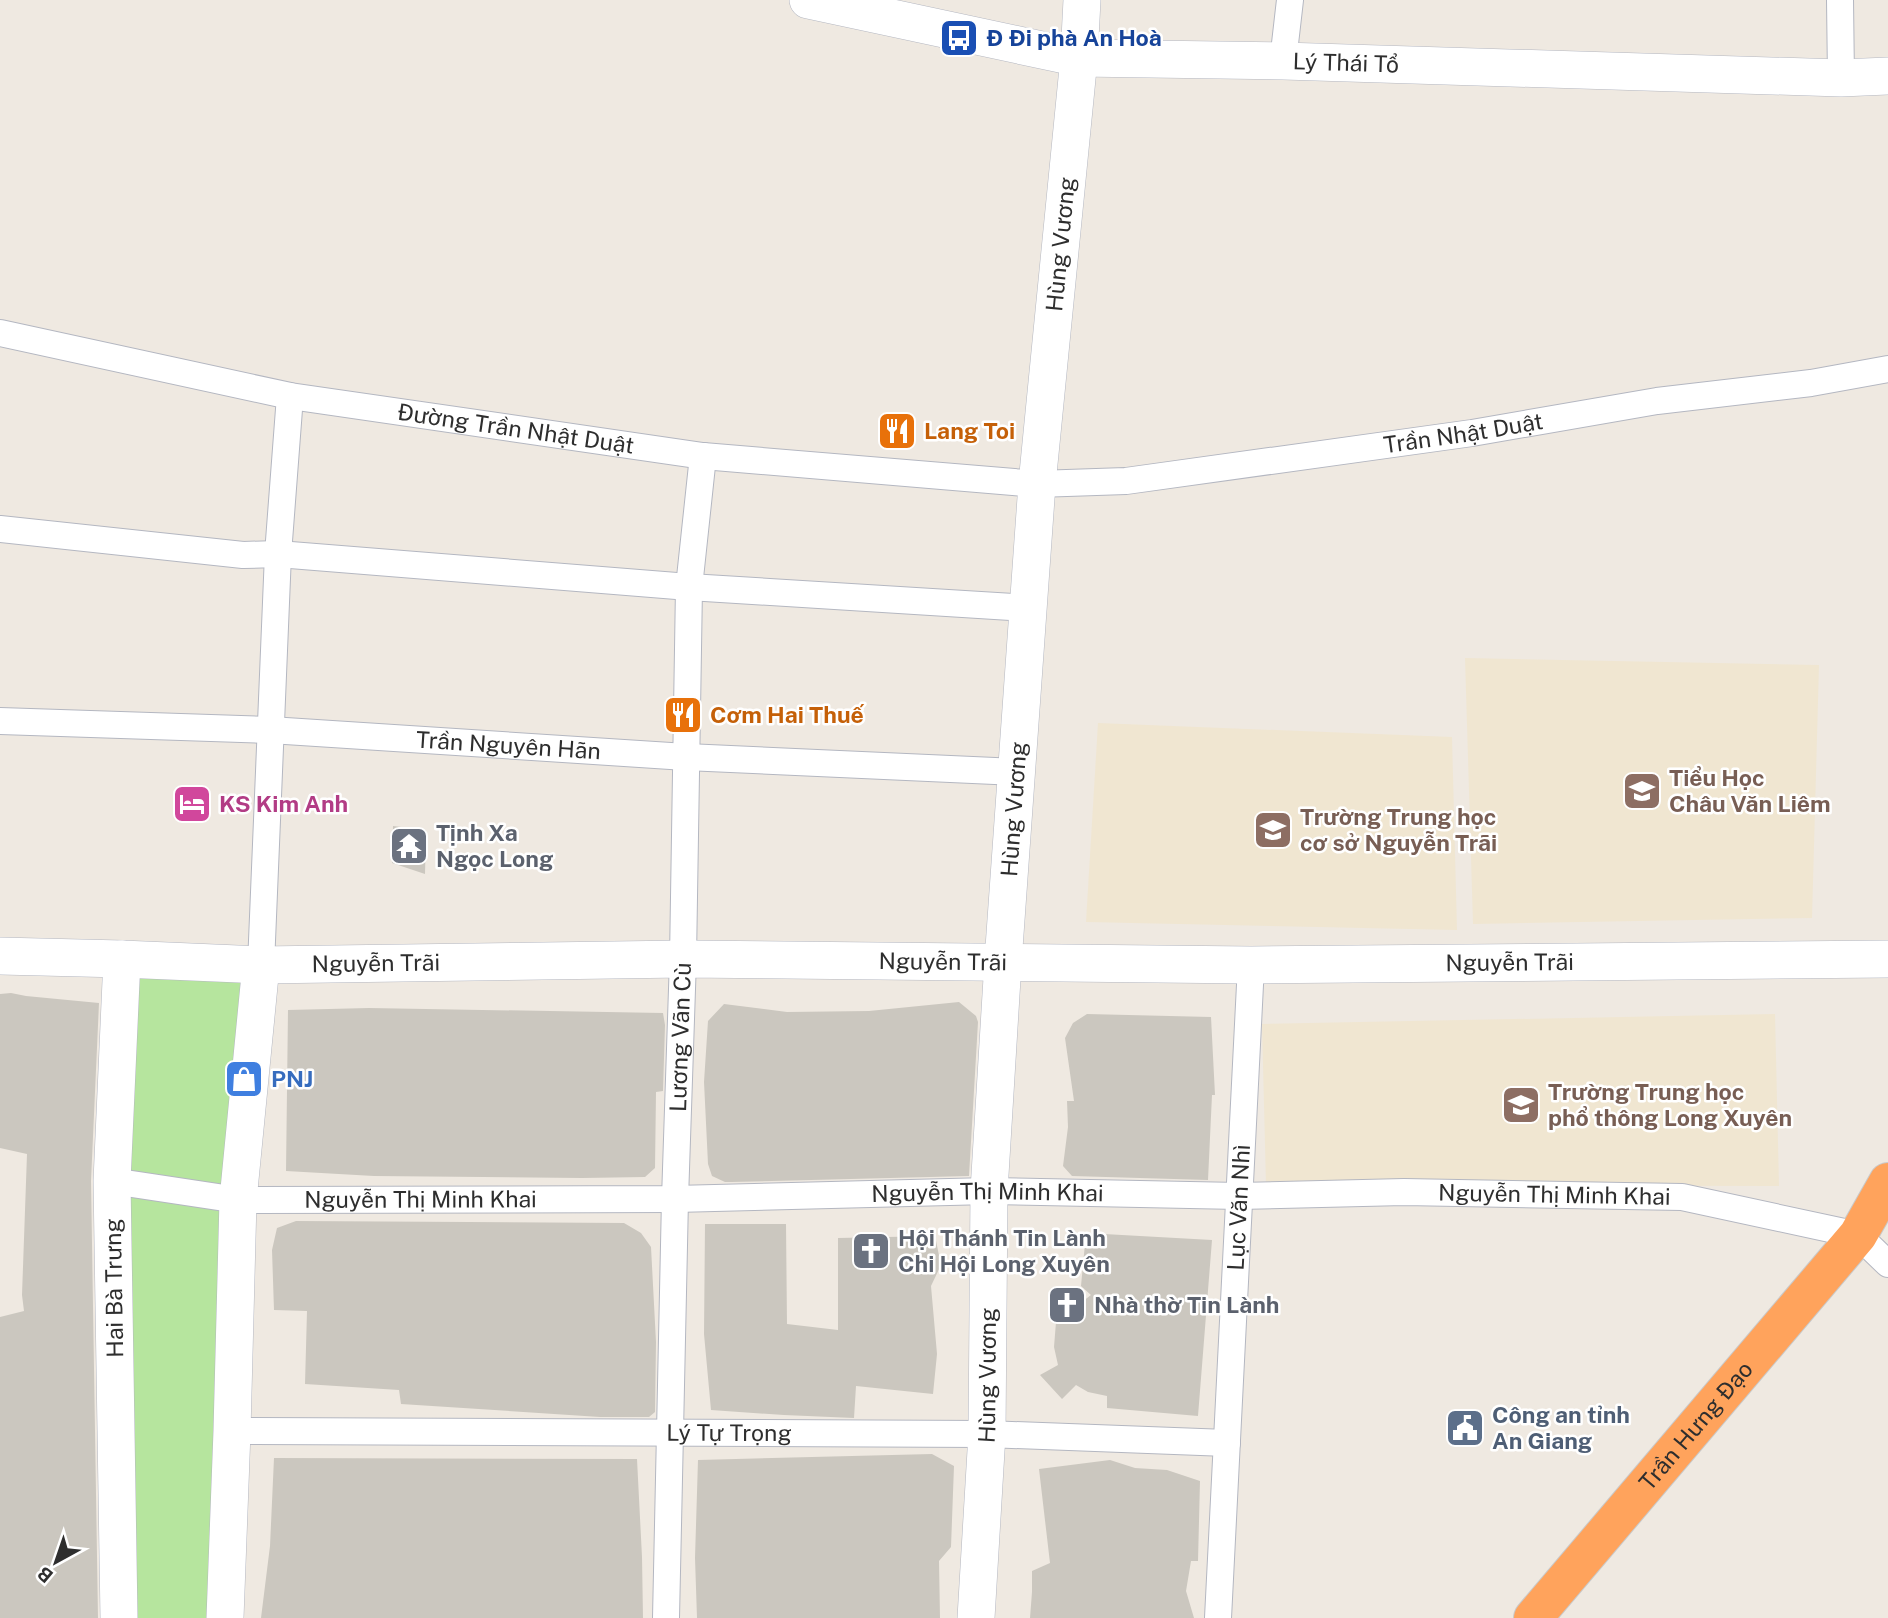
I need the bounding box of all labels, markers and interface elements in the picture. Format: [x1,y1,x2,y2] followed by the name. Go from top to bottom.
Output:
[938,17,980,59] bus stop icon: Đ Đi phà An Hoà
[986,24,1162,51] place label: Đ Đi phà An Hoà
[1292,47,1399,78] street label: Lý Thái Tổ
[1040,175,1080,313] street label: Hùng Vương
[396,398,636,459] street label: Đường Trần Nhật Duật
[1382,407,1545,458] street label: Trần Nhật Duật
[876,410,918,452] restaurant icon: Lang Toi
[924,417,1015,444] place label: Lang Toi
[662,694,704,736] restaurant icon: Cơm Hai Thuế
[710,701,865,728] place label: Cơm Hai Thuế
[415,726,602,764] street label: Trần Nguyên Hãn
[995,741,1032,878] street label: Hùng Vương
[1669,764,1831,817] place label: Tiểu Học Châu Văn Liêm
[1621,770,1663,812] school or university icon: Tiểu Học Châu Văn Liêm
[171,783,213,825] hotel icon: KS Kim Anh
[219,790,348,817] place label: KS Kim Anh
[1300,803,1497,856] place label: Trường Trung học cơ sở Nguyễn Trãi
[1252,809,1294,851] school or university icon: Trường Trung học cơ sở Nguyễn Trãi
[436,819,553,872] place label: Tịnh Xa Ngọc Long
[388,825,430,867] temple icon: Tịnh Xa Ngọc Long
[878,947,1007,975] street label: Nguyễn Trãi
[311,948,440,977] street label: Nguyễn Trãi
[1445,948,1574,976] street label: Nguyễn Trãi
[664,962,696,1112] street label: Lương Vãn Cù
[223,1058,265,1100] shop icon: PNJ
[271,1065,313,1092] place label: PNJ
[1548,1078,1792,1131] place label: Trường Trung học phổ thông Long Xuyên
[1500,1084,1542,1126] school or university icon: Trường Trung học phổ thông Long Xuyên
[1222,1144,1255,1271] street label: Lục Văn Nhì
[871,1177,1104,1207] street label: Nguyễn Thị Minh Khai
[1438,1179,1671,1210] street label: Nguyễn Thị Minh Khai
[304,1185,537,1213] street label: Nguyễn Thị Minh Khai
[99,1218,128,1358] street label: Hai Bà Trưng
[898,1224,1110,1277] place label: Hội Thánh Tin Lành Chi Hội Long Xuyên
[850,1230,892,1272] church icon: Hội Thánh Tin Lành Chi Hội Long Xuyên
[1046,1284,1088,1326] church icon: Nhà thờ Tin Lành
[1094,1291,1280,1318] place label: Nhà thờ Tin Lành
[972,1308,1001,1444] street label: Hùng Vương
[1633,1356,1758,1496] street label: Trần Hưng Đạo
[1492,1401,1630,1454] place label: Công an tỉnh An Giang
[1444,1407,1486,1449] public building icon: Công an tỉnh An Giang
[666,1419,792,1446] street label: Lý Tự Trọng
[21,1527,91,1597] north arrow
[33,1562,57,1588] text: B

